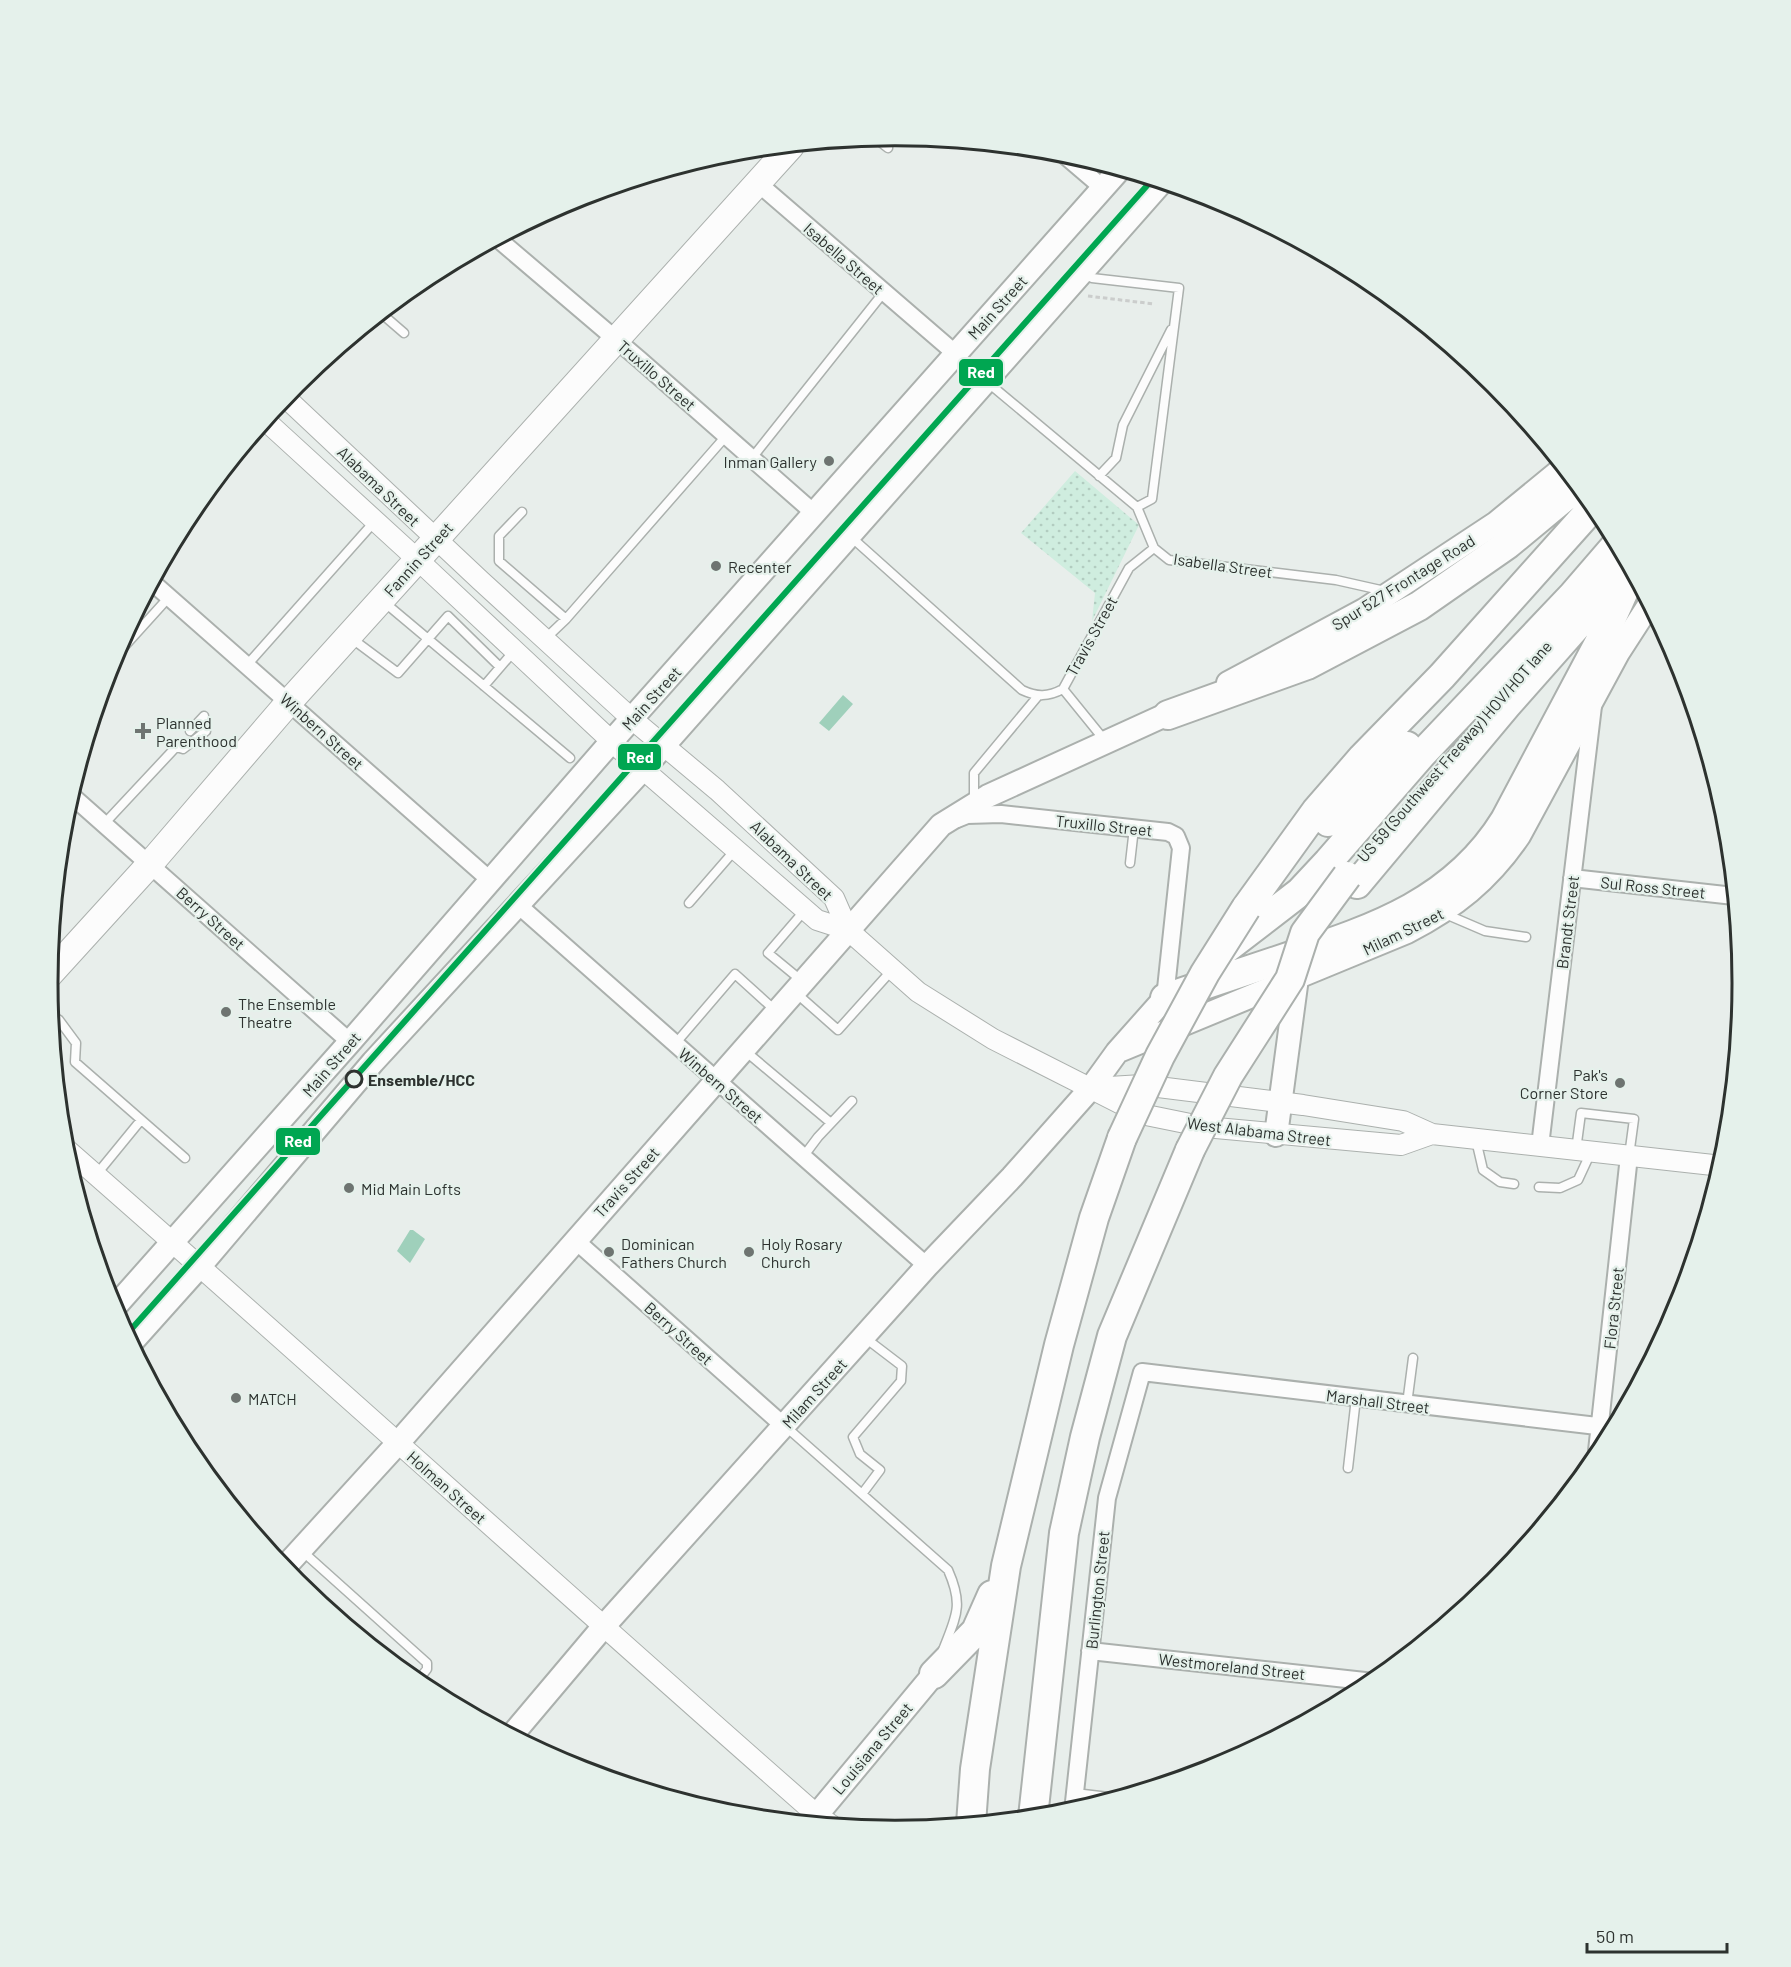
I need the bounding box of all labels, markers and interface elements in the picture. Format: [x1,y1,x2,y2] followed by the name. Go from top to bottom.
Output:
[800,218,888,298] street label: Isabella Street
[963,271,1031,343] street label: Main Street
[614,336,700,414] street label: Truxillo Street
[958,358,1004,387] line badge: Red
[967,362,995,381] text: Red
[334,442,424,530] street label: Alabama Street
[724,452,818,471] place label: Inman Gallery
[822,454,836,468] marker: Inman Gallery
[380,518,456,600] street label: Fannin Street
[1328,530,1478,634] street label: Spur 527 Frontage Road
[1172,549,1274,581] street label: Isabella Street
[728,557,792,576] place label: Recenter
[709,559,723,573] marker: Recenter
[1061,593,1121,679] street label: Travis Street
[1353,636,1555,866] street label: US 59 (Southwest Freeway) HOV/HOT lane
[617,662,685,734] street label: Main Street
[277,689,367,773] street label: Winbern Street
[156,713,237,750] place label: Planned Parenthood
[134,722,152,740] marker: Planned Parenthood
[617,743,662,771] line badge: Red
[626,747,654,766] text: Red
[1055,810,1153,840] street label: Truxillo Street
[747,816,837,904] street label: Alabama Street
[1600,872,1706,902] street label: Sul Ross Street
[1552,874,1582,970] street label: Brandt Street
[173,883,249,953] street label: Berry Street
[1360,903,1446,959] street label: Milam Street
[238,994,336,1031] place label: The Ensemble Theatre
[219,1005,233,1019] marker: The Ensemble Theatre
[298,1028,364,1100] street label: Main Street
[675,1043,767,1127] street label: Winbern Street
[1520,1065,1608,1102] place label: Pak's Corner Store
[345,1070,363,1088] marker: Ensemble/HCC
[368,1070,475,1089] place label: Ensemble/HCC
[1613,1076,1627,1090] marker: Pak's Corner Store
[1186,1113,1332,1149] street label: West Alabama Street
[275,1127,321,1156] line badge: Red
[284,1131,312,1150] text: Red
[589,1143,663,1221] street label: Travis Street
[361,1179,461,1198] place label: Mid Main Lofts
[342,1181,356,1195] marker: Mid Main Lofts
[621,1234,727,1271] place label: Dominican Fathers Church
[761,1234,843,1271] place label: Holy Rosary Church
[602,1245,616,1259] marker: Dominican Fathers Church
[742,1245,756,1259] marker: Holy Rosary Church
[1599,1266,1627,1350] street label: Flora Street
[641,1298,717,1368] street label: Berry Street
[778,1354,850,1432] street label: Milam Street
[1325,1385,1431,1417] street label: Marshall Street
[248,1389,297,1408] place label: MATCH
[229,1391,243,1405] marker: MATCH
[404,1447,490,1527] street label: Holman Street
[1081,1530,1113,1650] street label: Burlington Street
[1158,1649,1306,1683] street label: Westmoreland Street
[828,1698,916,1798] street label: Louisiana Street
[1587,1916,1726,1954] scale bar
[1596,1925,1634,1947] text: 50 m

